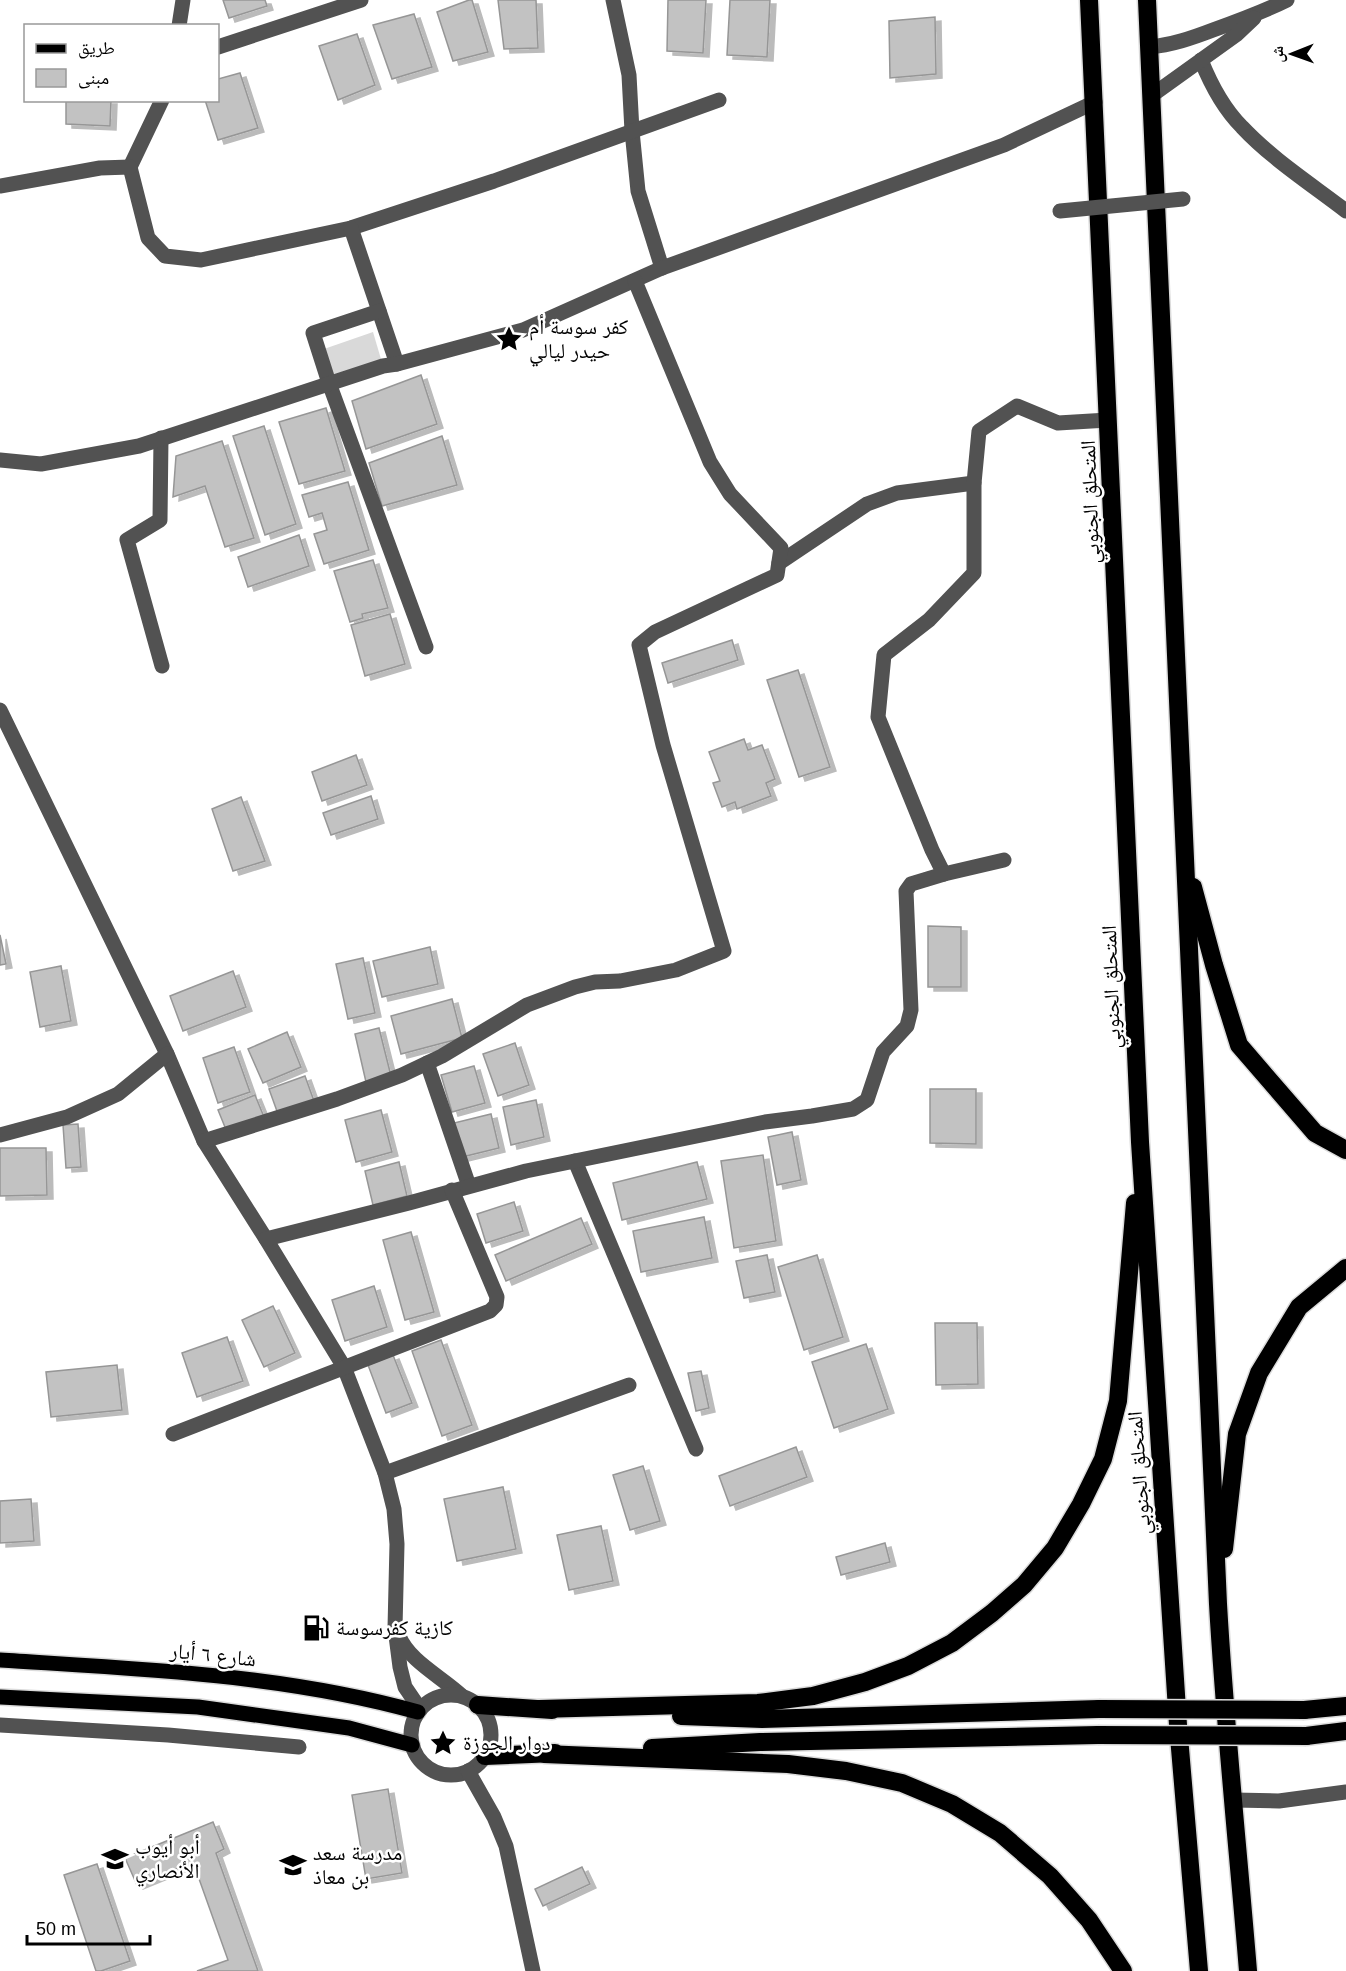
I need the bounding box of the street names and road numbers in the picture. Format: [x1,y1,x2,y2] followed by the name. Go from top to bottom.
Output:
[1076,440,1108,564] street label: المتحلق الجنوبي
[1097,925,1129,1049] street label: المتحلق الجنوبي
[1123,1410,1160,1536] street label: المتحلق الجنوبي
[168,1638,257,1672] street label: شارع ٦ أيار

